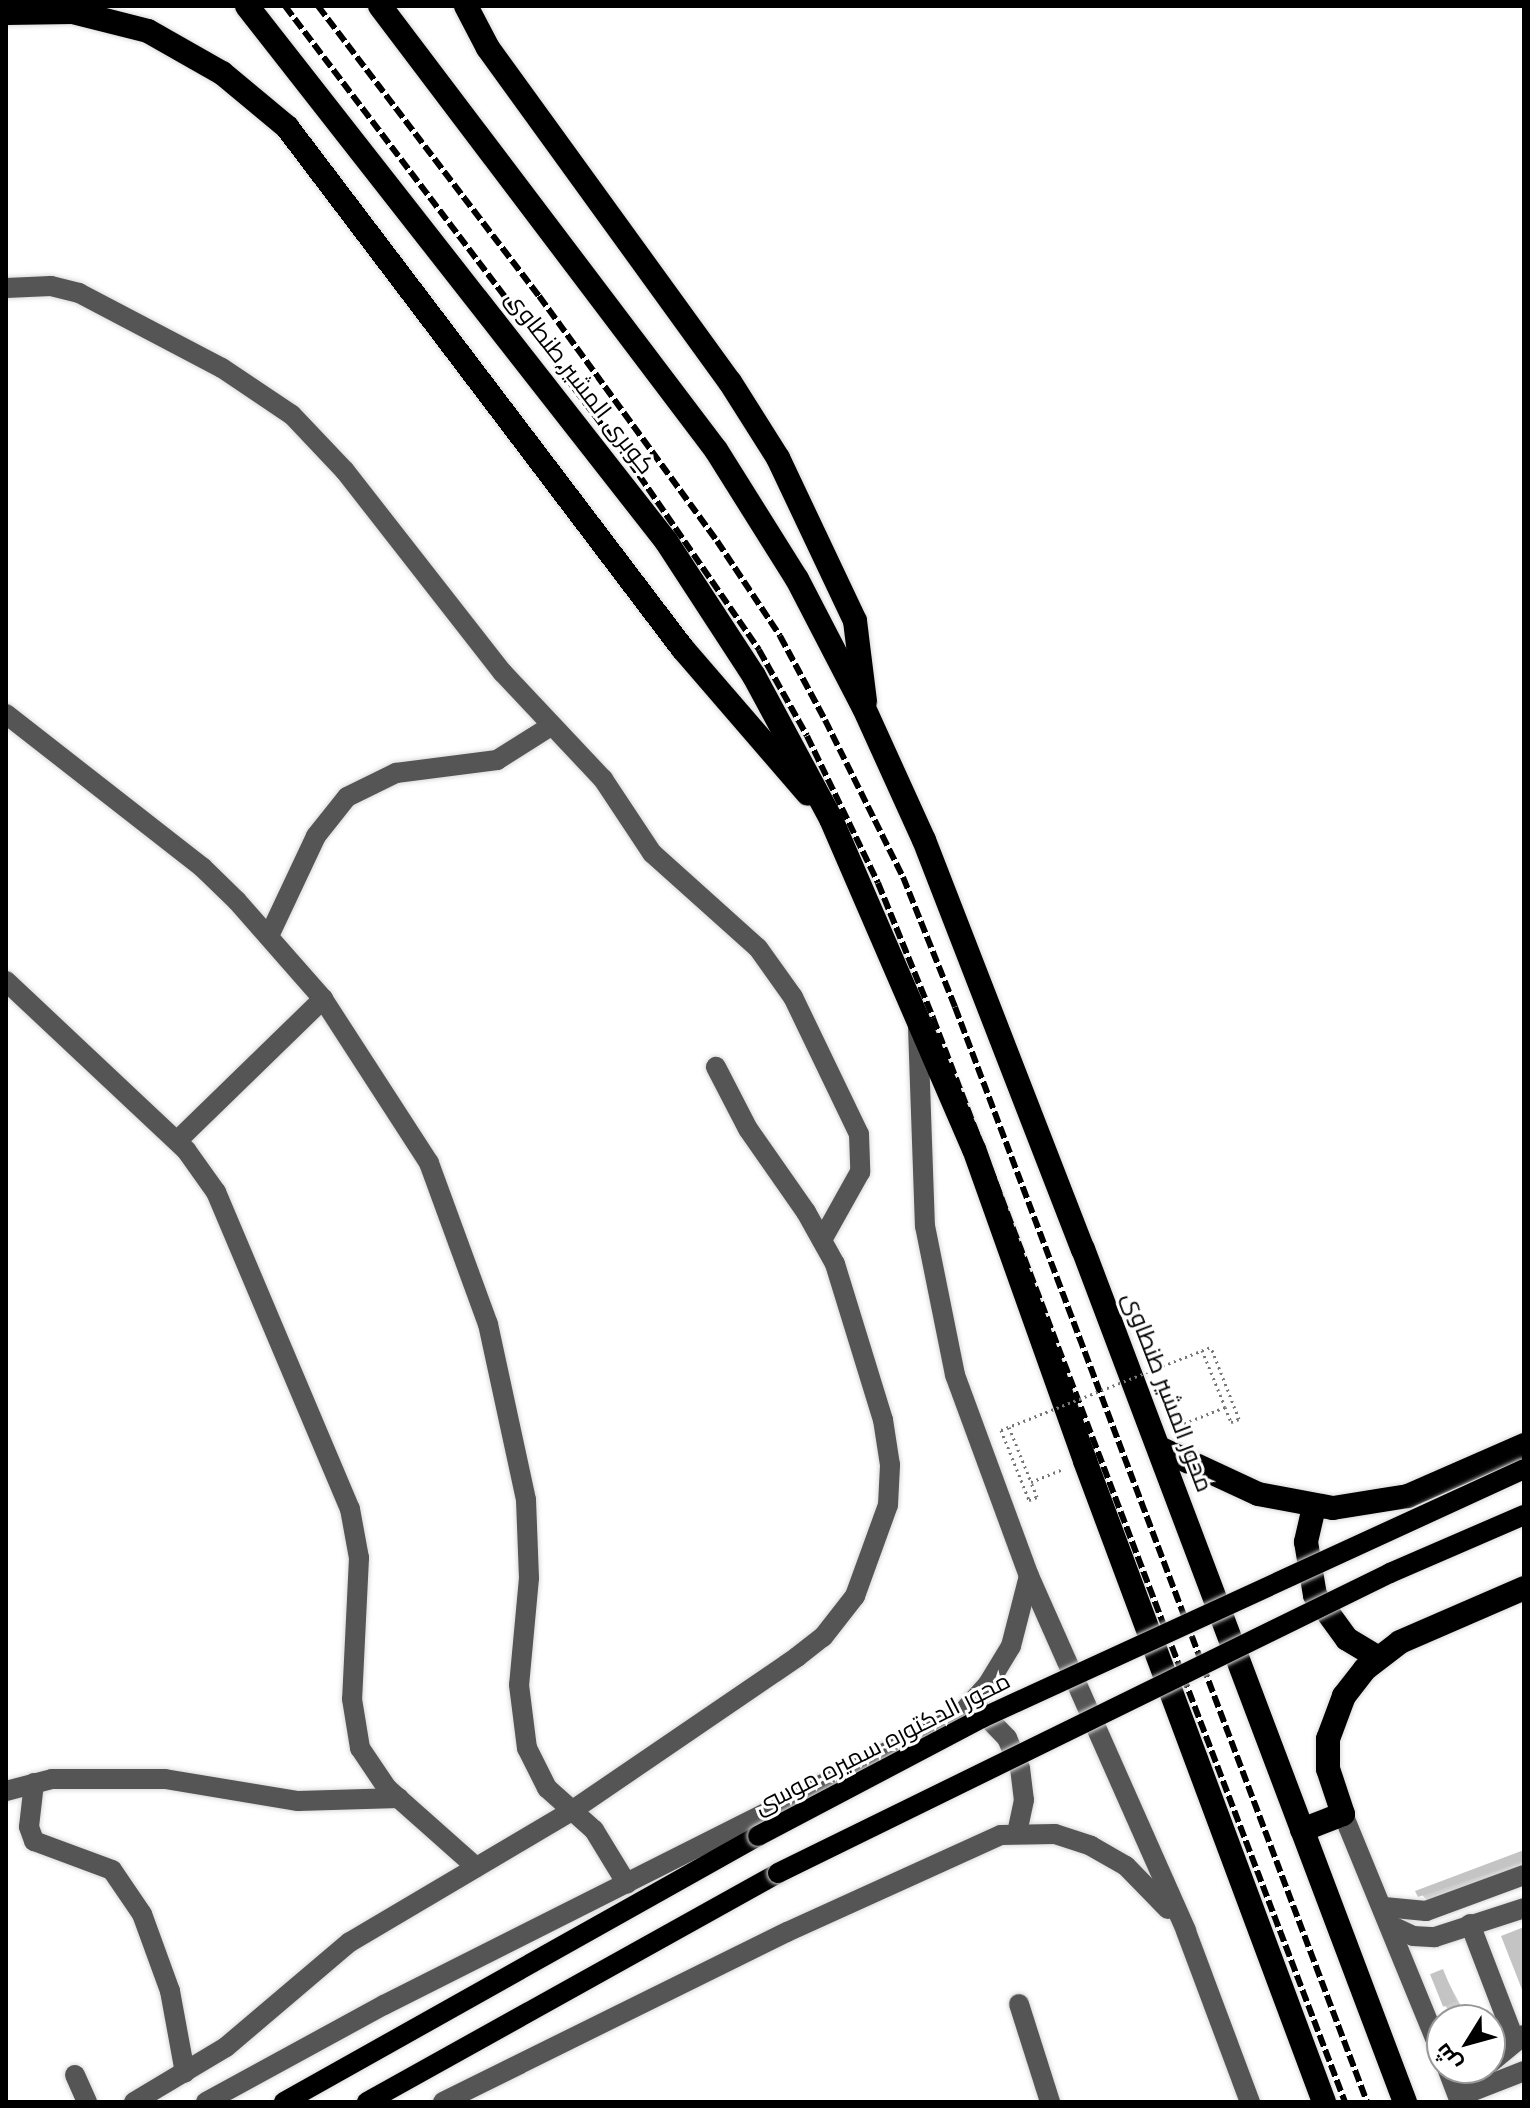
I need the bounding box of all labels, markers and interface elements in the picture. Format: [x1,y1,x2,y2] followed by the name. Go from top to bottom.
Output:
[499,284,661,480] street label: كوبرى المشير طنطاوى
[1117,1288,1219,1496] street label: محور المشير طنطاوى
[749,1666,1015,1820] street label: محور الدكتوره سميره موسى
[1426,2004,1506,2084] north arrow
[1429,2038,1467,2077] text: ش

